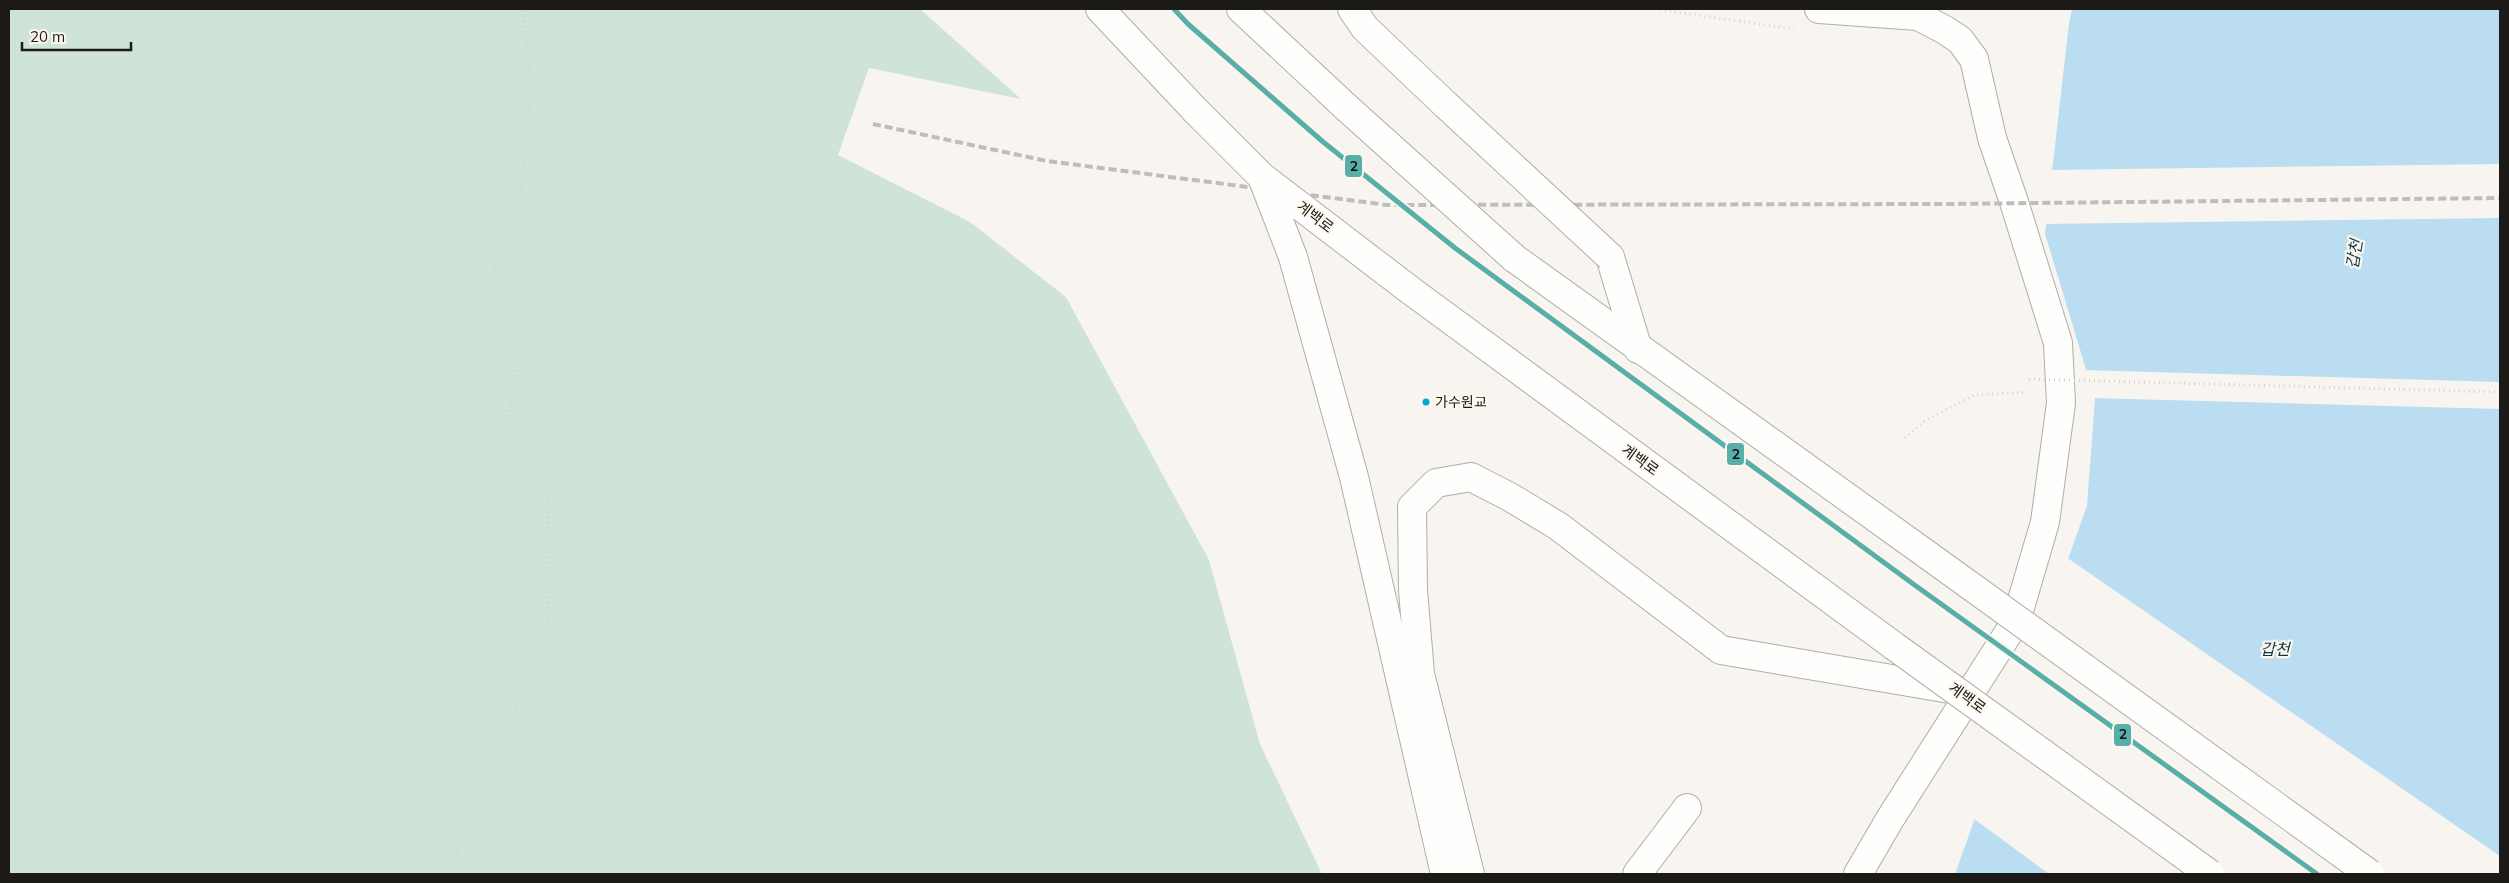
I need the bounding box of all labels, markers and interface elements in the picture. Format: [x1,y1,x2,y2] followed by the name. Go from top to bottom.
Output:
[22,20,131,52] scale bar
[30,27,65,46] text: 20 m
[1344,154,1363,178] line badge: 2
[1350,157,1358,175] text: 2
[1293,197,1338,237] street label: 계백로
[2342,236,2367,270] water label: 갑천
[1435,393,1487,411] place label: 가수원교
[1421,397,1431,407] marker: 가수원교
[1618,440,1663,479] street label: 계백로
[1726,442,1745,466] line badge: 2
[1732,445,1740,463] text: 2
[2260,639,2292,659] water label: 갑천
[1945,678,1990,717] street label: 계백로
[2113,723,2132,747] line badge: 2
[2119,725,2127,743] text: 2

